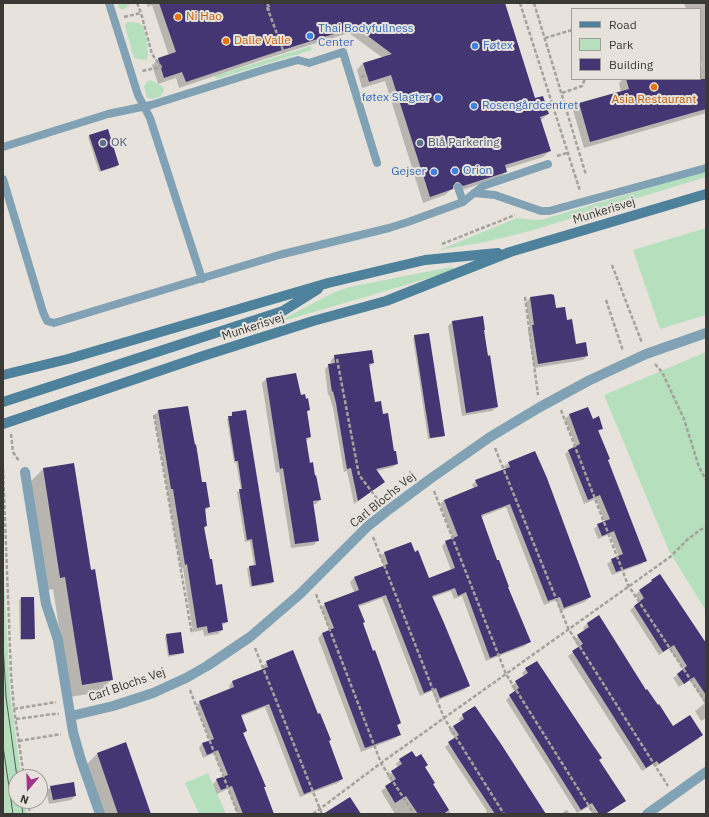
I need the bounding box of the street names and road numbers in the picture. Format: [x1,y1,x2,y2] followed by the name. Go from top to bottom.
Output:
[571,195,637,227] street label: Munkerisvej
[220,310,286,344] street label: Munkerisvej
[347,469,419,531] street label: Carl Blochs Vej
[87,665,167,705] street label: Carl Blochs Vej

